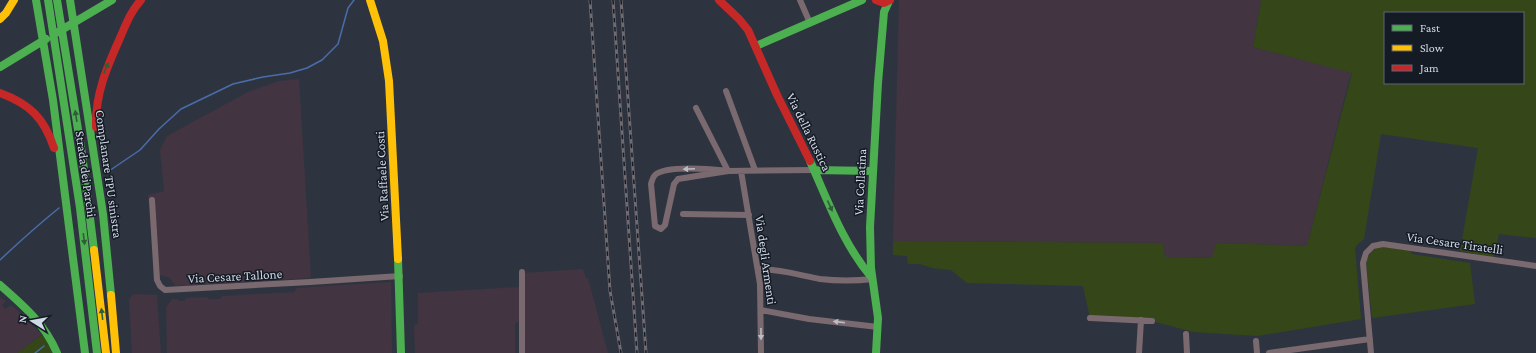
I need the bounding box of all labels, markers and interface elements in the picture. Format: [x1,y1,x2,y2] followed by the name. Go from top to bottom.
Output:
[1384,12,1524,84] legend
[1420,21,1441,35] text: Fast
[1420,41,1444,55] text: Slow
[1419,61,1439,75] text: Jam
[103,62,109,74] one-way arrow
[784,90,834,174] street label: Via della Rustica
[93,109,125,239] street label: Complanare TPU sinistra
[73,110,79,122] one-way arrow
[73,130,100,219] street label: Strada dei Parchi
[372,130,392,221] street label: Via Raffaele Costi
[851,148,869,216] street label: Via Collatina
[683,165,695,172] one-way arrow
[827,200,833,212] one-way arrow
[752,214,780,306] street label: Via degli Armenti
[1406,229,1505,257] street label: Via Cesare Tiratelli
[80,233,87,245] one-way arrow
[187,266,283,286] street label: Via Cesare Tallone
[12,301,52,341] north arrow
[99,308,106,320] one-way arrow
[16,314,29,324] text: N
[833,319,845,326] one-way arrow
[758,328,764,341] one-way arrow

